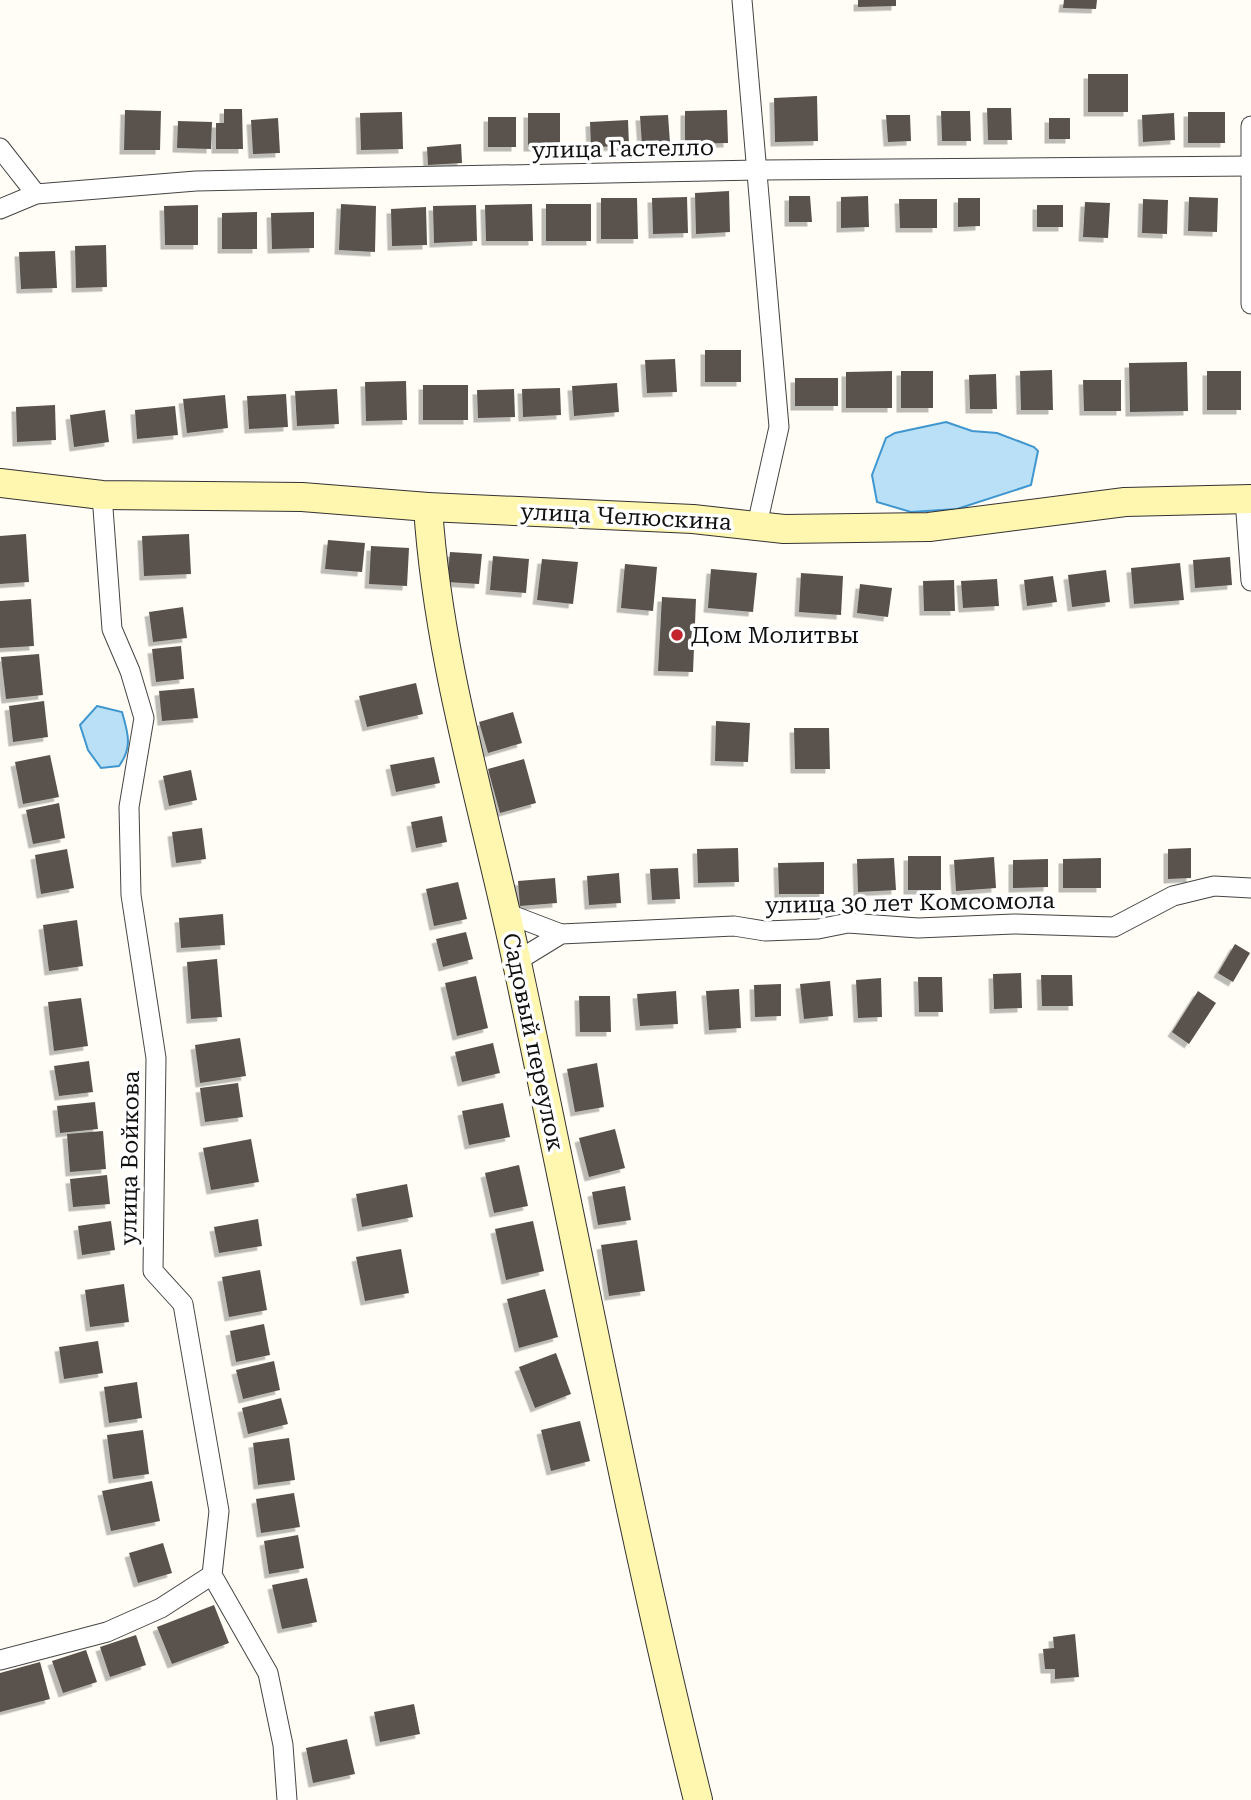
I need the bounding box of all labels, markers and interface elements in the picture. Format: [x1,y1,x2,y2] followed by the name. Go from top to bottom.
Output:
[532,134,714,164] street label: улица Гастелло
[520,498,733,536] street label: улица Челюскина
[691,622,859,649] place label: Дом Молитвы
[669,627,685,643] marker: Дом Молитвы
[765,887,1056,919] street label: улица 30 лет Комсомола
[497,931,569,1154] street label: Садовый переулок
[115,1070,145,1245] street label: улица Войкова

